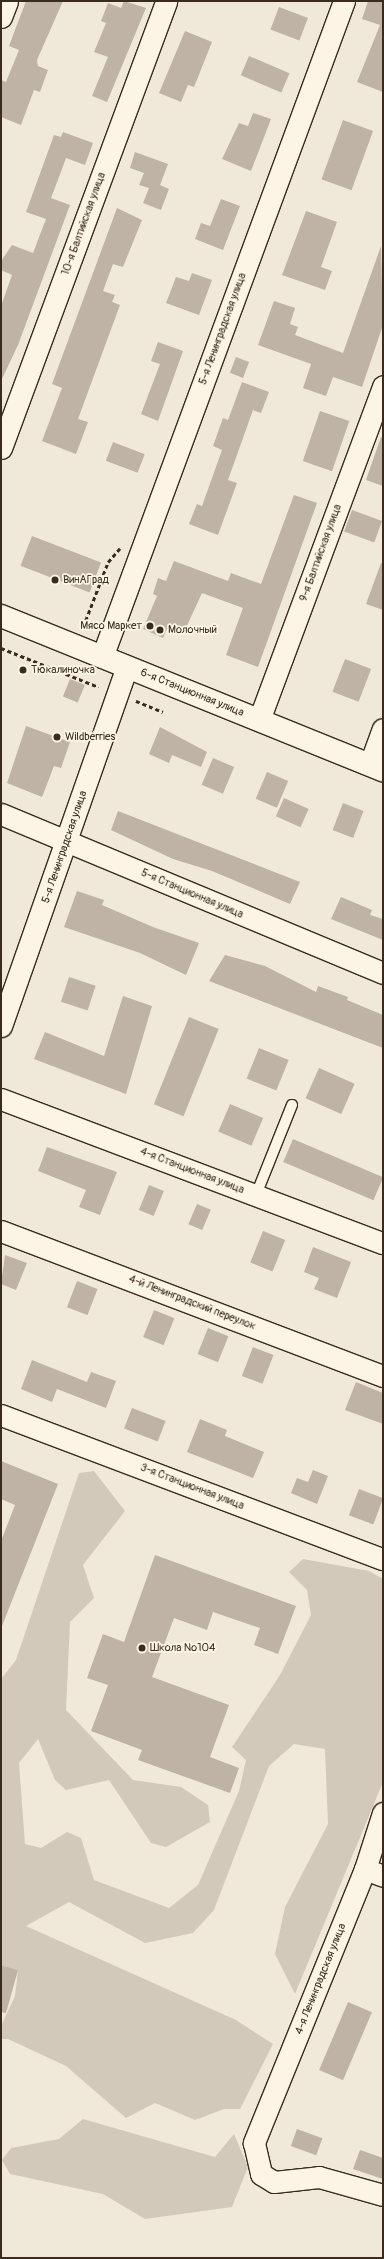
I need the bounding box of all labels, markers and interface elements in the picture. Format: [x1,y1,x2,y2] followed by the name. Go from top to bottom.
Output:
[59,171,109,277] street label: 10-я Балтийская улица
[197,271,249,387] street label: 5-я Ленинградская улица
[297,503,345,603] street label: 9-я Балтийская улица
[63,573,109,587] place label: ВинАГрад
[50,575,60,585] marker: ВинАГрад
[80,619,142,633] place label: Мясо Маркет
[145,621,155,631] marker: Мясо Маркет
[168,623,217,637] place label: Молочный
[155,625,165,635] marker: Молочный
[31,663,95,677] place label: Тюкалиночка
[18,665,28,675] marker: Тюкалиночка
[138,666,246,720] street label: 6-я Станционная улица
[65,730,115,744] place label: Wildberries
[52,732,62,742] marker: Wildberries
[40,789,90,905] street label: 5-я Ленинградская улица
[139,866,245,922] street label: 5-я Станционная улица
[138,1145,246,1197] street label: 4-я Станционная улица
[127,1273,257,1333] street label: 4-й Ленинградский переулок
[138,1461,246,1513] street label: 3-я Станционная улица
[150,1641,215,1655] place label: Школа №104
[137,1643,147,1653] marker: Школа №104
[293,1922,349,2036] street label: 4-я Ленинградская улица

